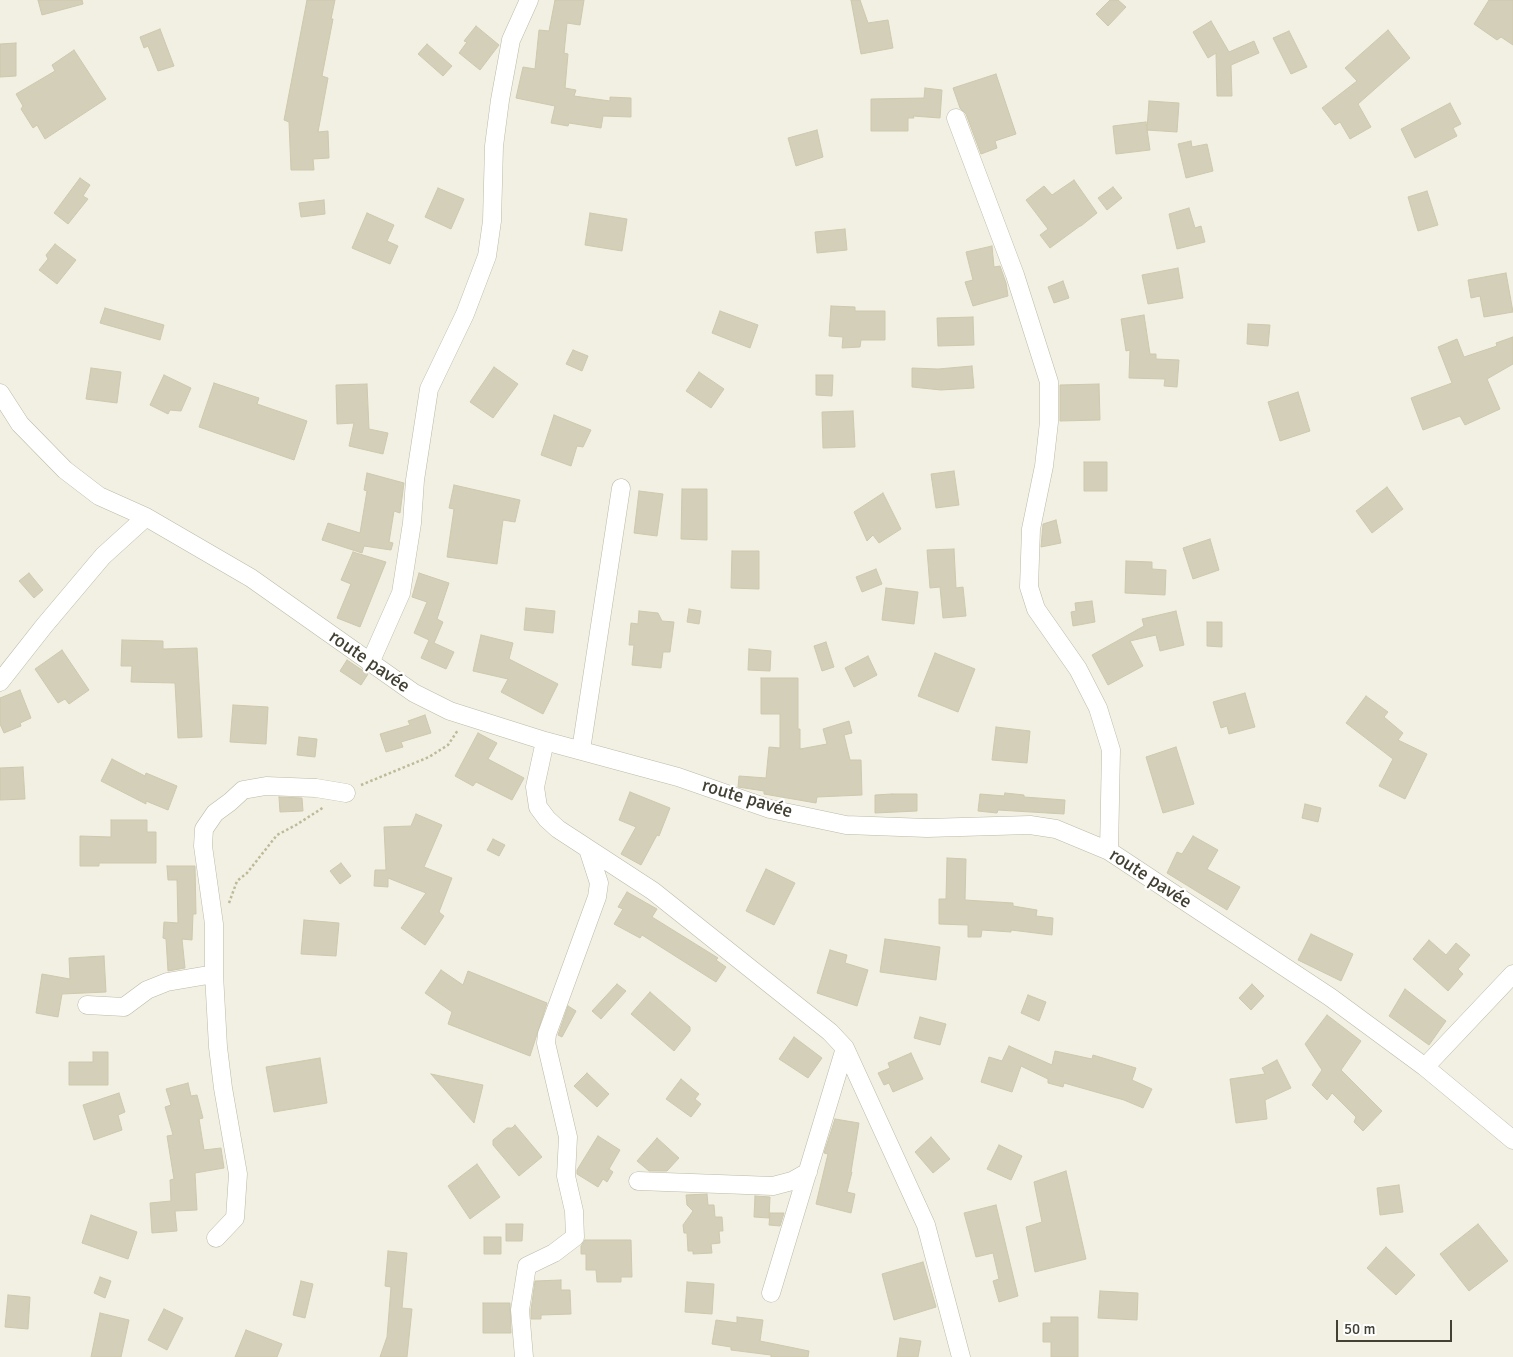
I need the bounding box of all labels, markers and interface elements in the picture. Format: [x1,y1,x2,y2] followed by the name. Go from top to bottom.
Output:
[324,626,414,698] street label: route pavée
[699,774,795,824] street label: route pavée
[1104,844,1196,914] street label: route pavée
[1338,1310,1454,1342] scale bar
[1344,1320,1375,1338] text: 50 m

